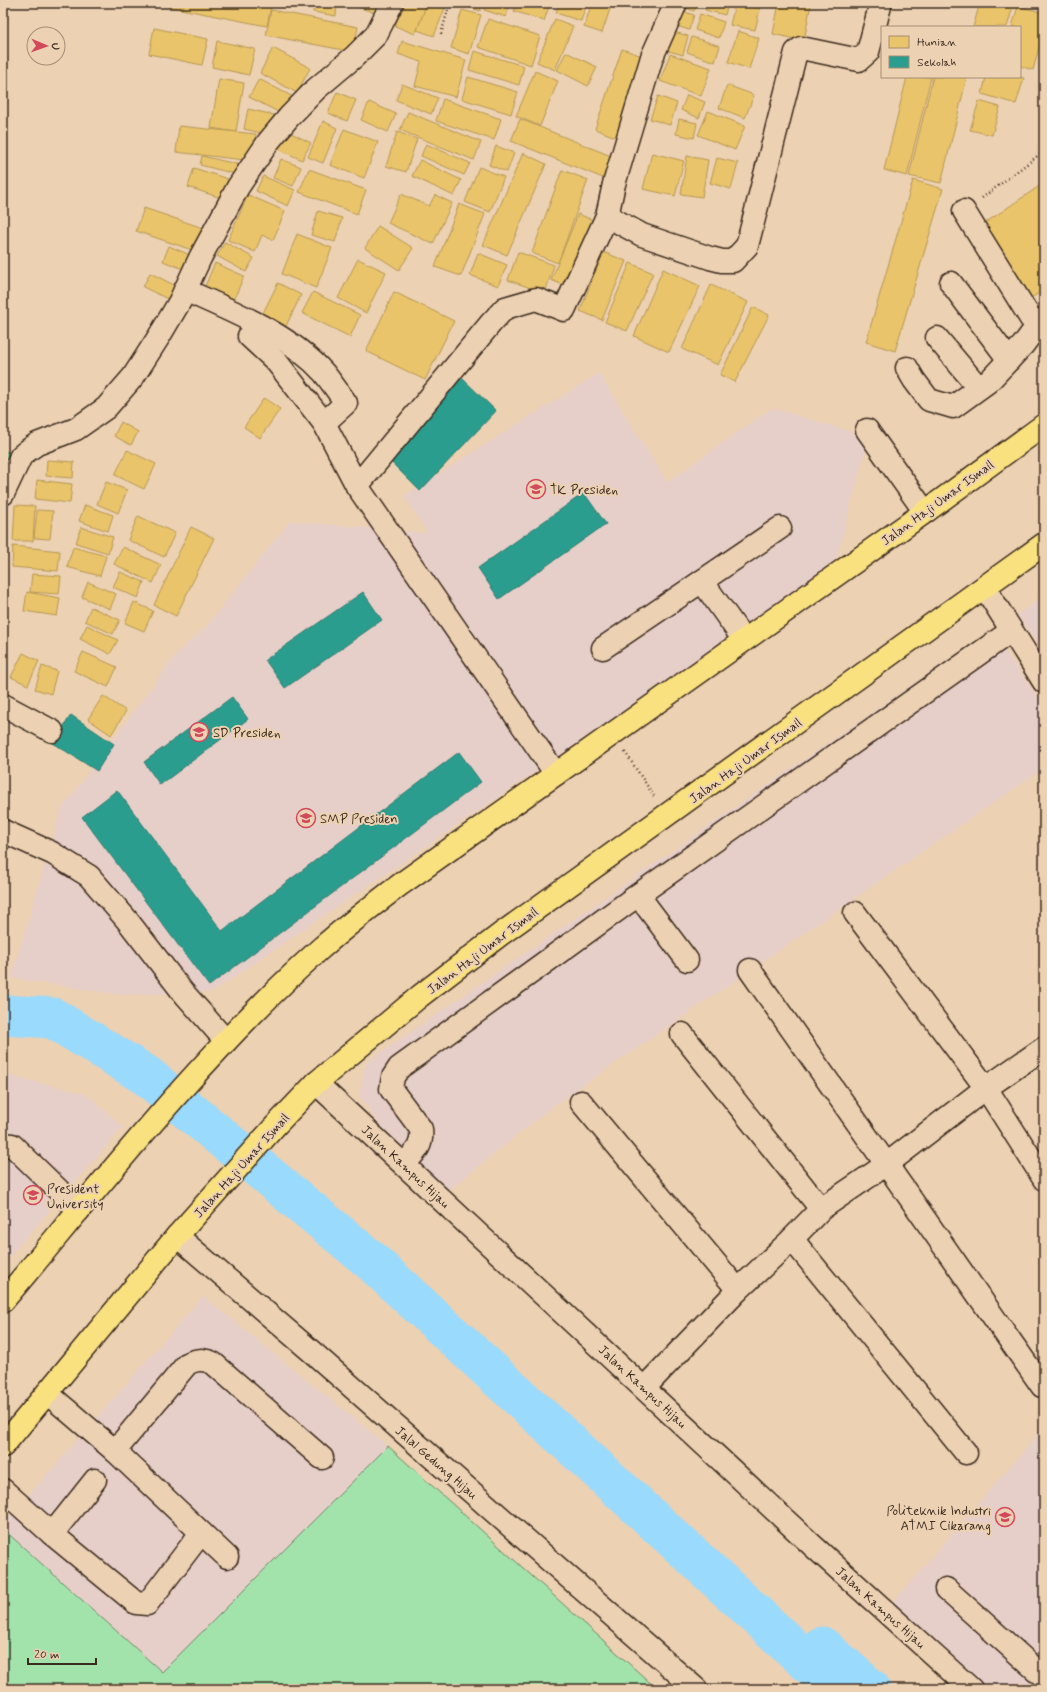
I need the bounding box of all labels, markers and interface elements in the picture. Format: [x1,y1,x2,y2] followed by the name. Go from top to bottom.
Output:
[26,26,66,66] north arrow
[881,26,1021,78] legend
[917,35,957,51] text: Hunian
[48,42,62,50] text: U
[917,55,957,71] text: Sekolah
[878,457,997,550] street label: Jalan Haji Umar Ismail
[525,478,547,500] school or university icon: TK Presiden
[550,482,618,499] place label: TK Presiden
[686,715,805,808] street label: Jalan Haji Umar Ismail
[188,721,210,743] school or university icon: SD Presiden
[213,725,280,742] place label: SD Presiden
[295,807,317,829] school or university icon: SMP Presiden
[320,811,398,828] place label: SMP Presiden
[424,904,542,999] street label: Jalan Haji Umar Ismail
[191,1110,294,1222] street label: Jalan Haji Umar Ismail
[357,1122,453,1213] street label: Jalan Kampus Hijau
[47,1181,103,1213] place label: President University
[22,1184,44,1206] school or university icon: President University
[594,1342,690,1433] street label: Jalan Kampus Hijau
[391,1423,481,1504] street label: Jalal Gedung Hijau
[886,1503,991,1535] place label: Politeknik Industri ATMI Cikarang
[994,1506,1016,1528] school or university icon: Politeknik Industri ATMI Cikarang
[832,1563,928,1653] street label: Jalan Kampus Hijau
[28,1640,96,1666] scale bar
[34,1647,60,1663] text: 20 m

